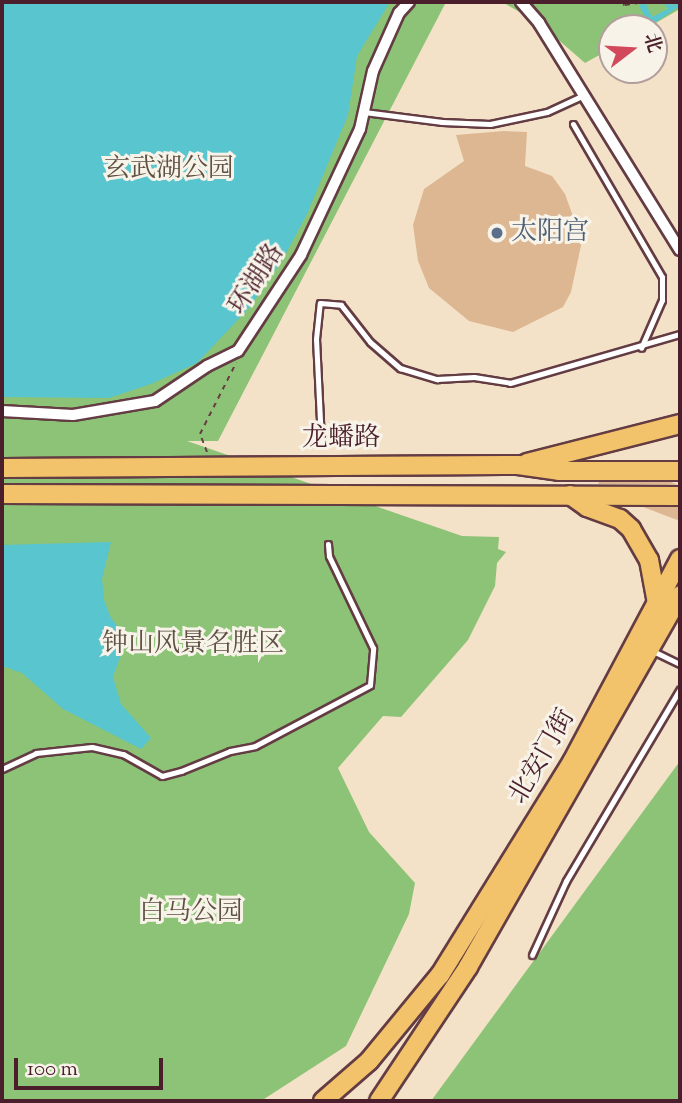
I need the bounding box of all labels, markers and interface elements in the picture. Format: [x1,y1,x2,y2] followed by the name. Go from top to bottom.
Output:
[598,14,668,84] north arrow
[636,30,667,56] text: 北
[104,154,234,186] park label: 玄武湖公园
[511,217,589,249] place label: 太阳宫
[489,225,505,241] marker: 太阳宫
[223,239,291,321] street label: 环湖路
[302,423,380,455] street label: 龙蟠路
[102,629,284,661] park label: 钟山风景名胜区
[503,704,583,810] street label: 北安门街
[139,897,243,929] park label: 白马公园
[18,1044,166,1088] scale bar
[27,1055,78,1085] text: 100 m

